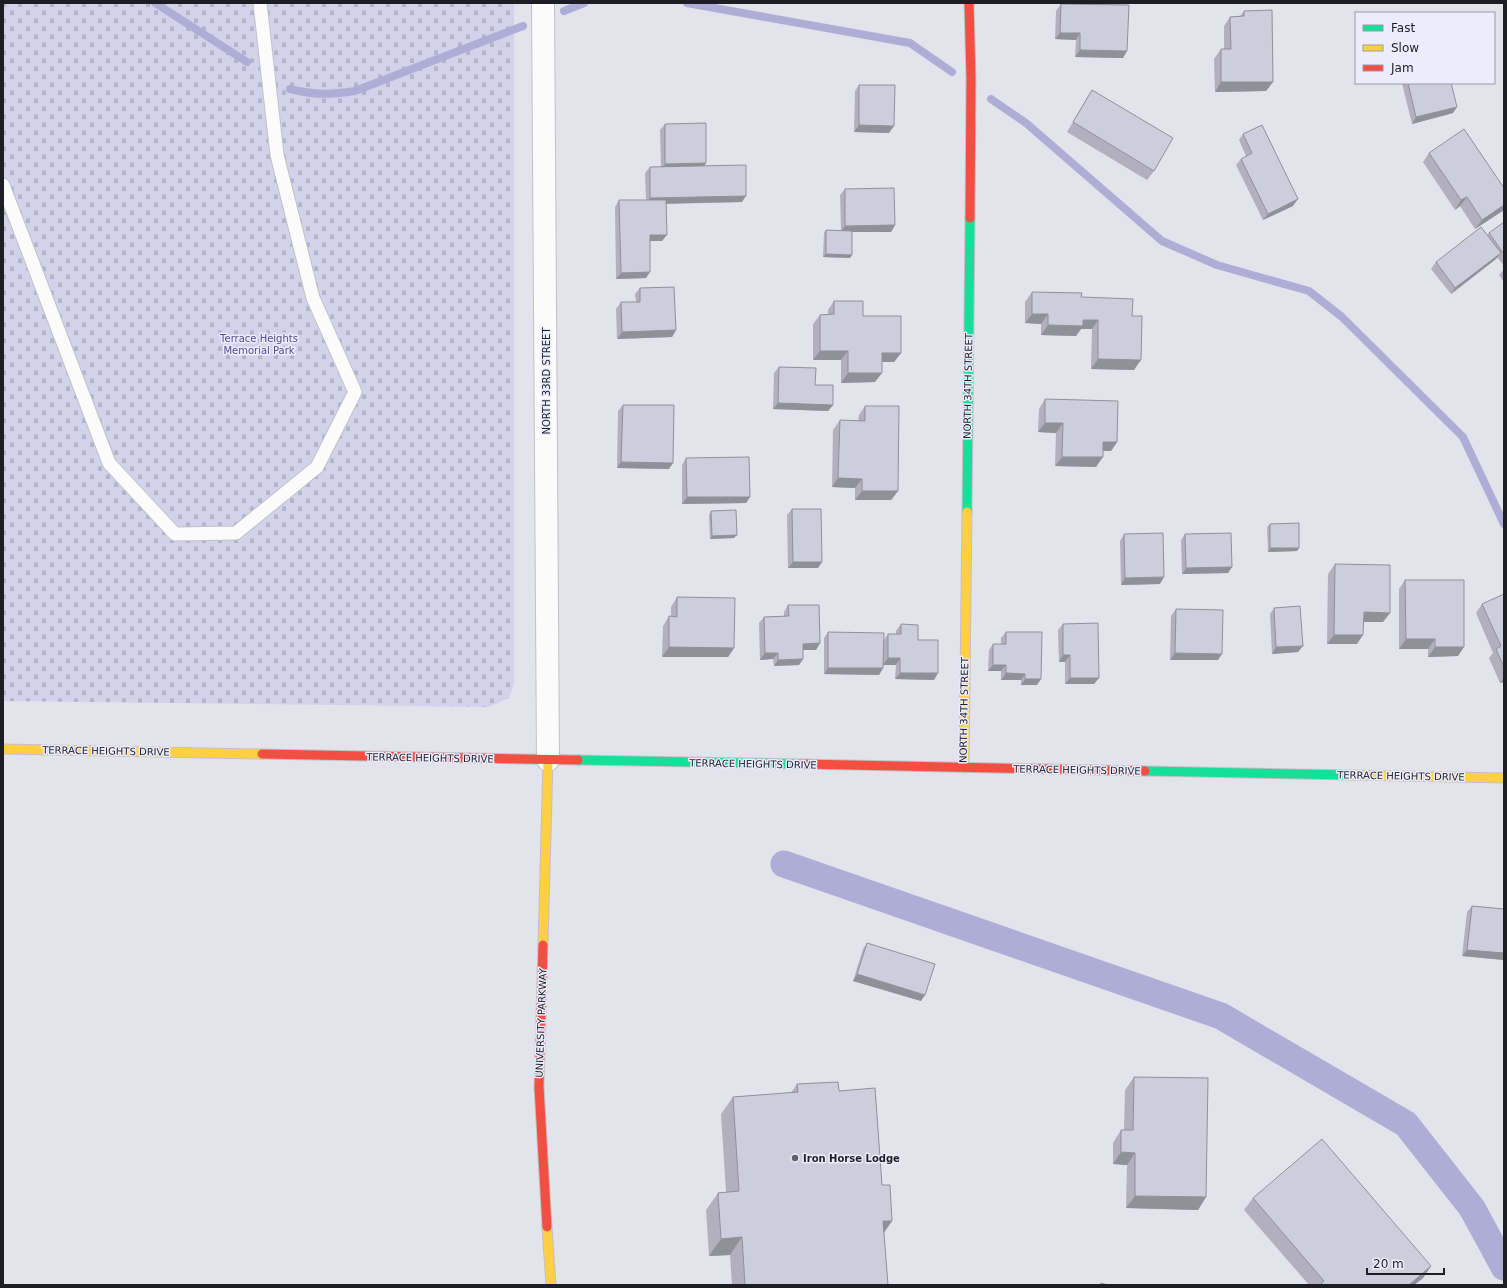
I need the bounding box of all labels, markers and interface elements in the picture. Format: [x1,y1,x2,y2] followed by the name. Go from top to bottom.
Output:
[1355,12,1495,84] legend
[1391,21,1415,35] text: Fast
[1391,41,1419,55] text: Slow
[1390,61,1414,75] text: Jam
[541,327,552,435] street label: NORTH 33RD STREET
[962,332,974,439] street label: NORTH 34TH STREET
[219,333,298,356] park label: Terrace Heights Memorial Park
[958,656,970,763] street label: NORTH 34TH STREET
[41,744,170,758] street label: TERRACE HEIGHTS DRIVE
[365,751,494,765] street label: TERRACE HEIGHTS DRIVE
[688,757,817,771] street label: TERRACE HEIGHTS DRIVE
[1012,763,1141,777] street label: TERRACE HEIGHTS DRIVE
[1336,769,1465,783] street label: TERRACE HEIGHTS DRIVE
[534,967,548,1078] street label: UNIVERSITY PARKWAY
[790,1153,800,1163] marker: Iron Horse Lodge
[803,1153,900,1164] place label: Iron Horse Lodge
[1367,1250,1444,1276] scale bar
[1373,1257,1404,1271] text: 20 m

